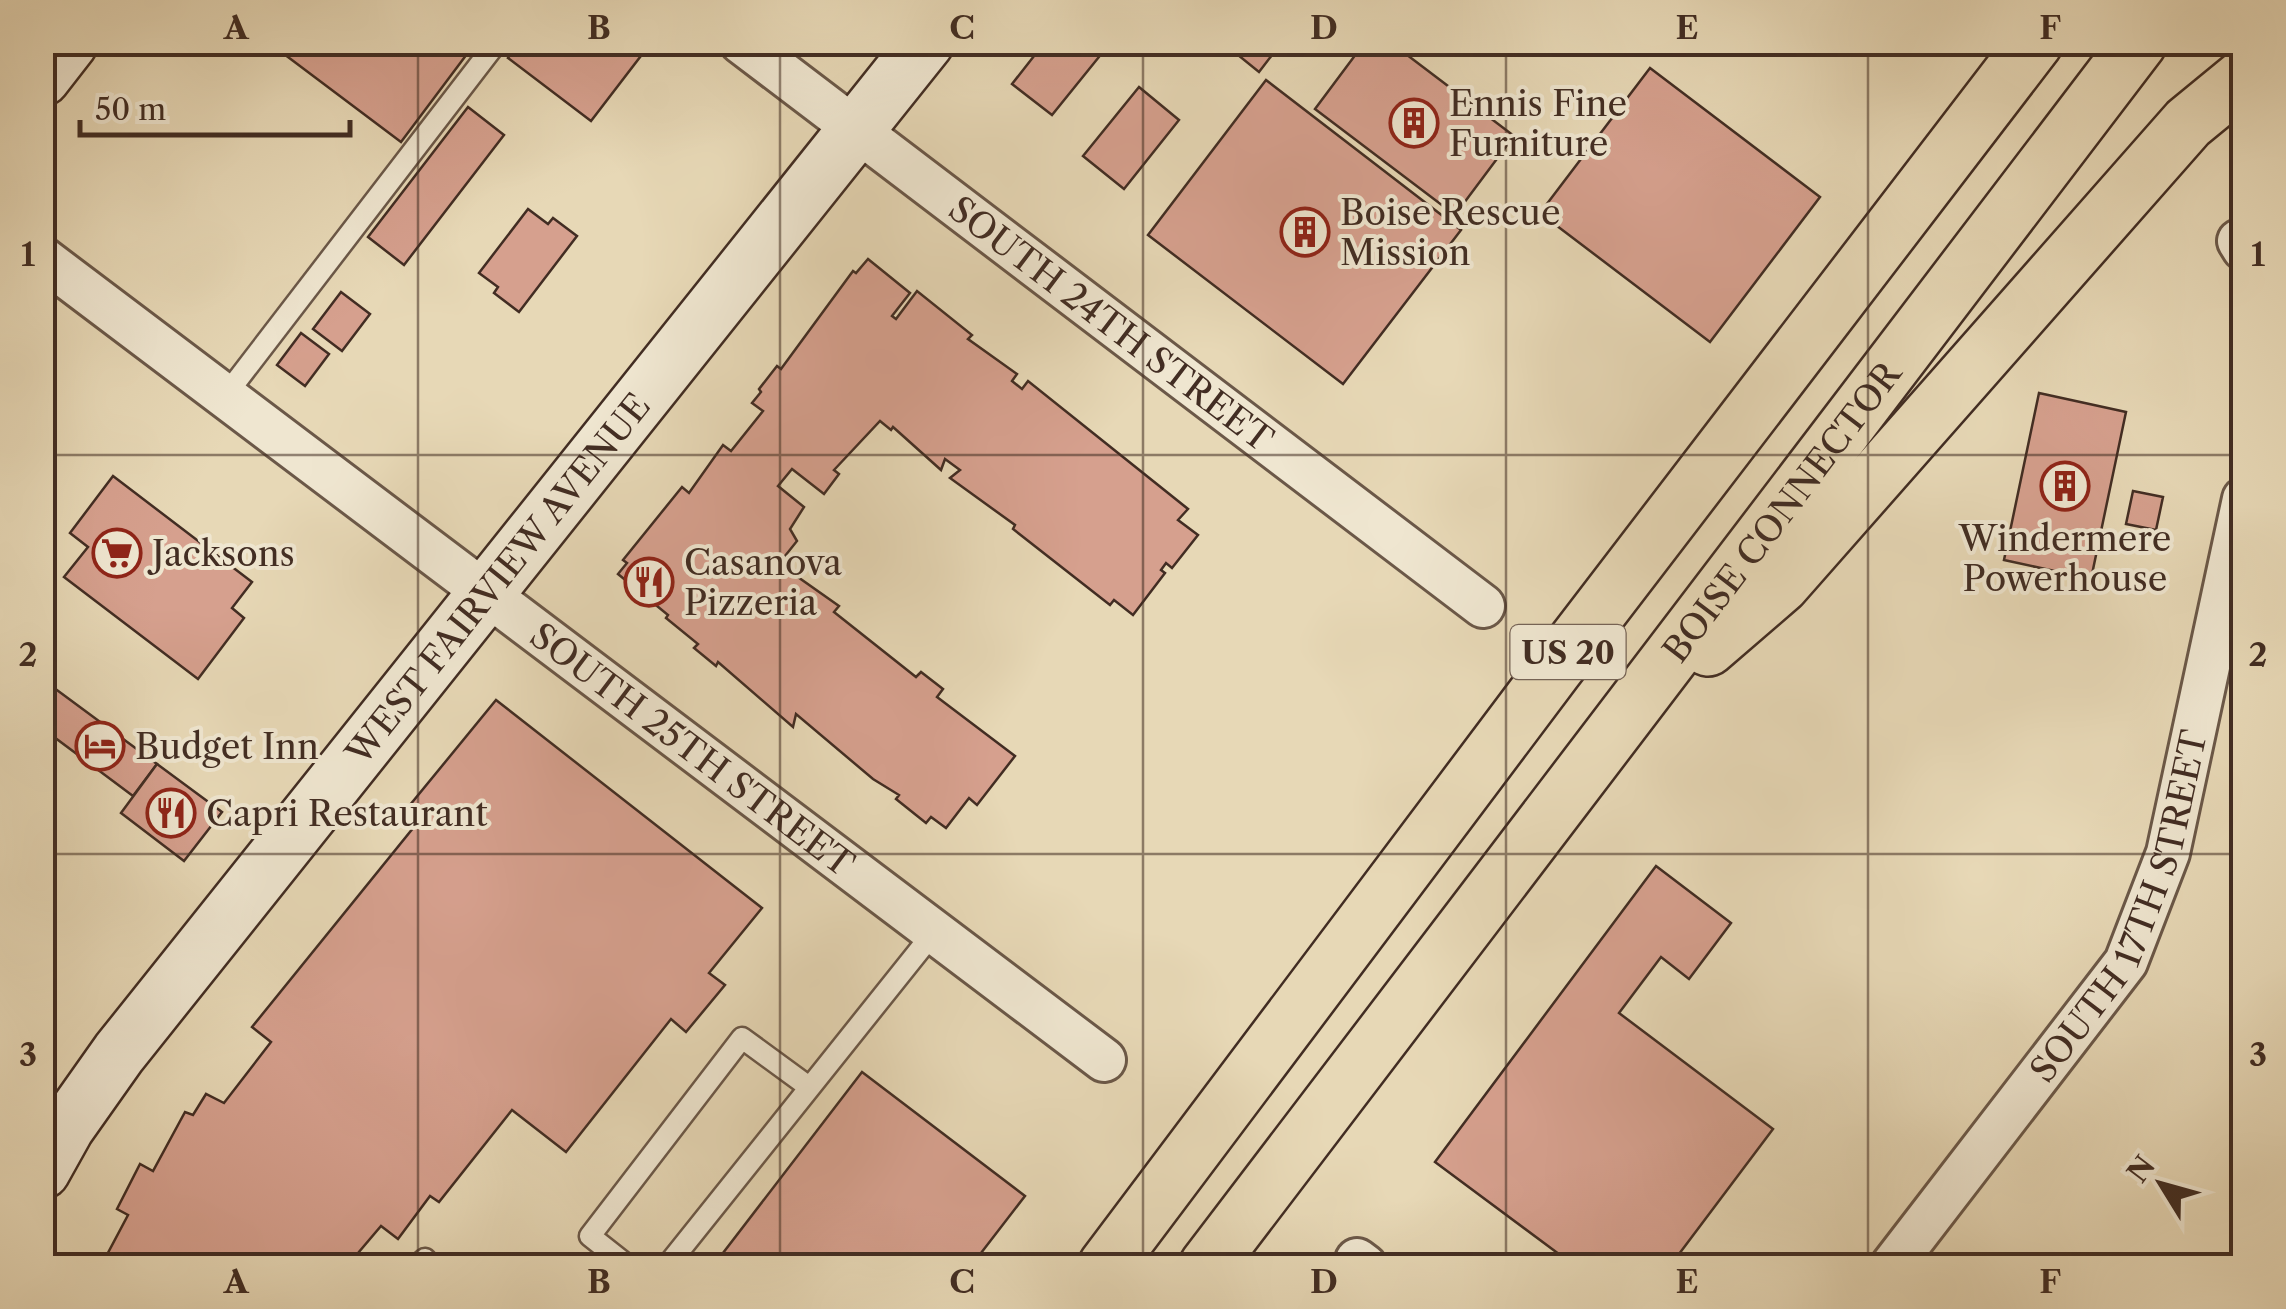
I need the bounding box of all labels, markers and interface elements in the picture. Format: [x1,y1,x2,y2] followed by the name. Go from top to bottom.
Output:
[223,8,250,47] text: A
[587,8,611,47] text: B
[949,8,975,47] text: C
[1310,8,1338,47] text: D
[1675,8,1699,47] text: E
[2039,8,2061,47] text: F
[80,75,350,137] scale bar
[1449,82,1627,165] place label: Ennis Fine Furniture
[95,91,166,128] text: 50 m
[1388,97,1440,149] building icon: Ennis Fine Furniture
[941,187,1282,460] street label: SOUTH 24TH STREET
[1340,191,1561,274] place label: Boise Rescue Mission
[1279,206,1331,258] building icon: Boise Rescue Mission
[21,235,36,274] text: 1
[2251,235,2266,274] text: 1
[1653,351,1911,670] street label: BOISE CONNECTOR
[336,385,659,773] street label: WEST FAIRVIEW AVENUE
[2039,460,2091,512] building icon: Windermere Powerhouse
[1958,517,2171,600] place label: Windermere Powerhouse
[91,527,143,579] supermarket icon: Jacksons
[147,532,295,575] place label: Jacksons
[684,541,842,624] place label: Casanova Pizzeria
[623,556,675,608] restaurant icon: Casanova Pizzeria
[522,613,863,885] street label: SOUTH 25TH STREET
[1510,625,1626,679] road number: US 20
[19,635,37,674] text: 2
[2249,635,2267,674] text: 2
[74,720,126,772] hotel icon: Budget Inn
[135,725,319,768] place label: Budget Inn
[2020,726,2215,1090] street label: SOUTH 17TH STREET
[145,787,197,839] restaurant icon: Capri Restaurant
[206,792,488,835] place label: Capri Restaurant
[19,1035,37,1074] text: 3
[2249,1035,2267,1074] text: 3
[2111,1134,2211,1234] north arrow
[2120,1149,2162,1189] text: N
[223,1262,250,1301] text: A
[587,1262,611,1301] text: B
[949,1262,975,1301] text: C
[1310,1262,1338,1301] text: D
[1675,1262,1699,1301] text: E
[2039,1262,2061,1301] text: F

